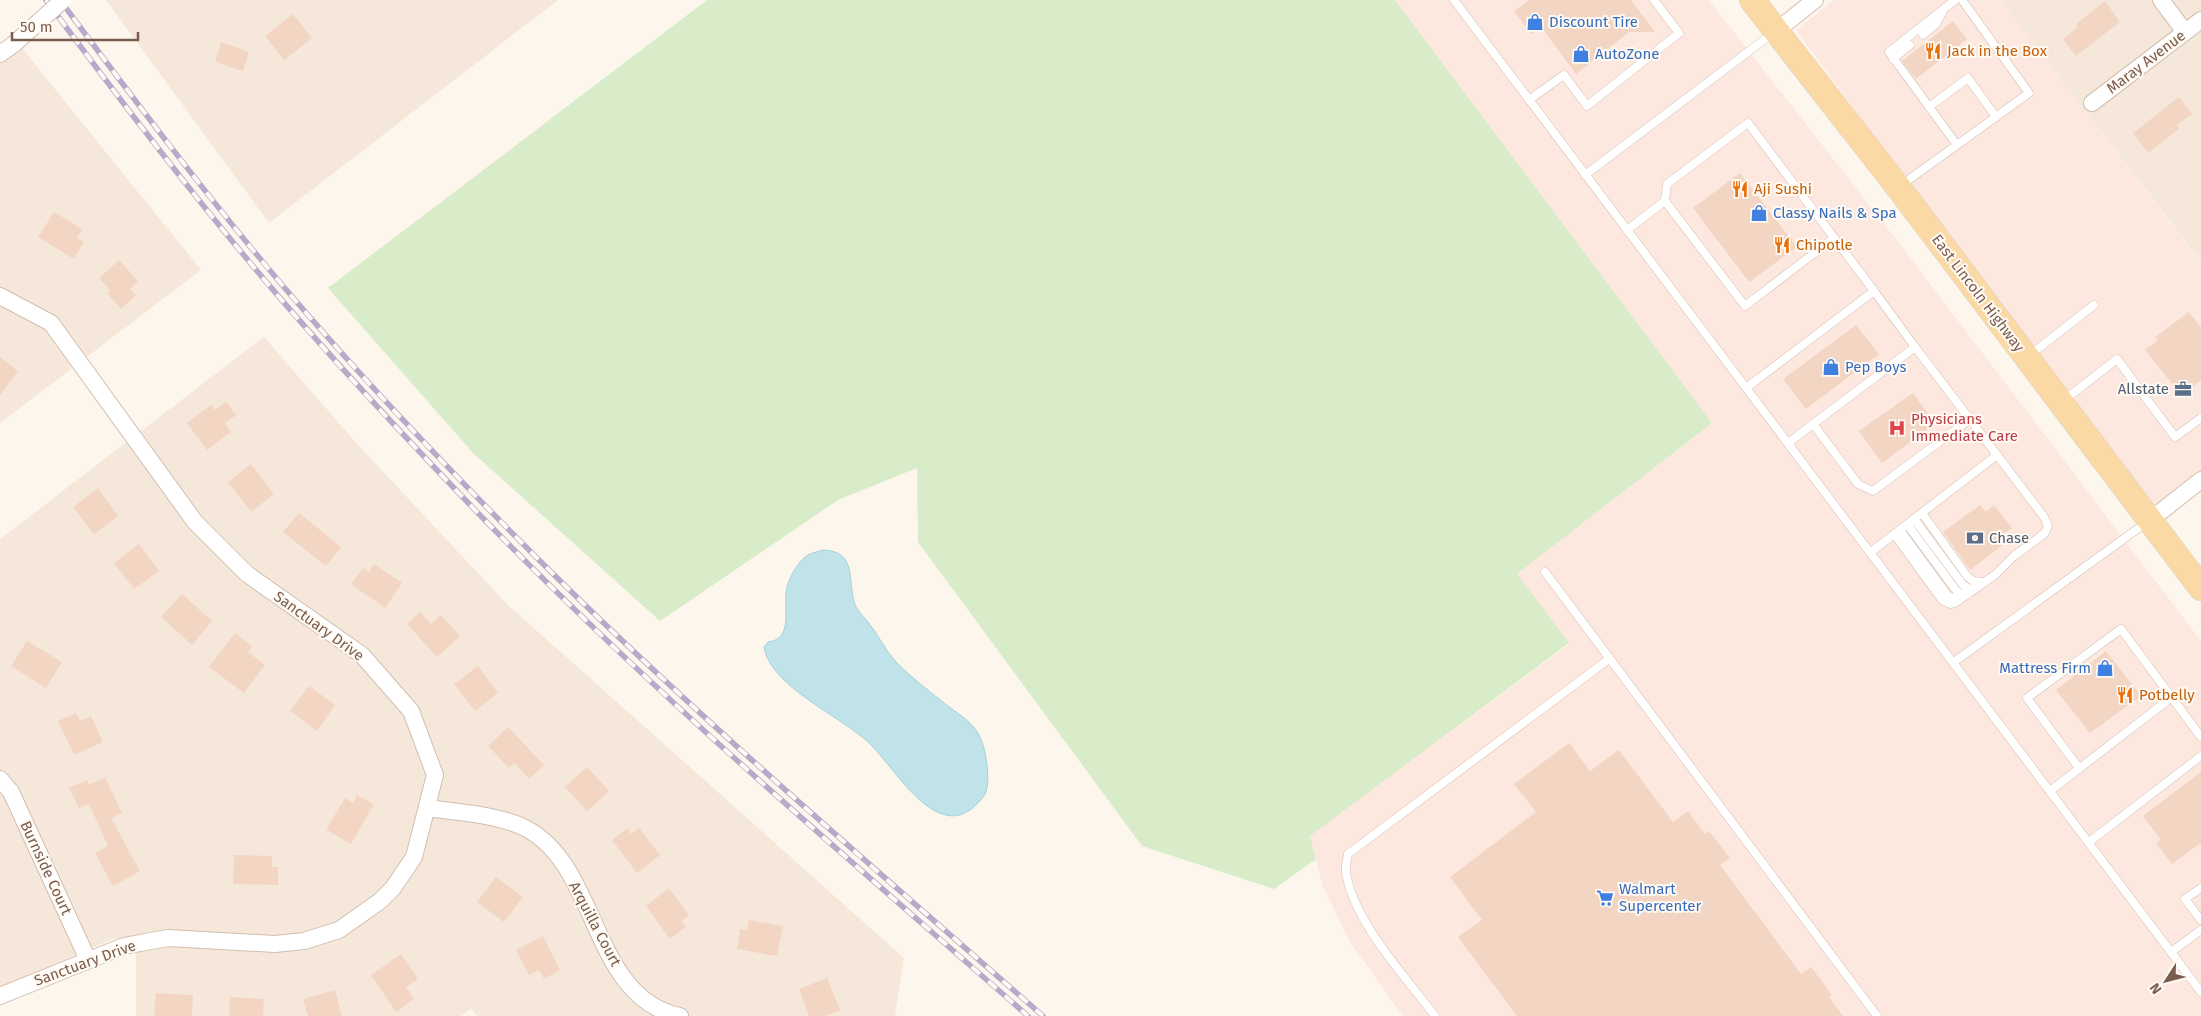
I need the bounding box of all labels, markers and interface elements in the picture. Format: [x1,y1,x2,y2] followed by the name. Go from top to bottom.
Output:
[12,10,139,42] scale bar
[1525,12,1545,32] shop icon: Discount Tire
[1549,13,1638,31] place label: Discount Tire
[20,18,53,36] text: 50 m
[2103,26,2189,98] street label: Maray Avenue
[1923,41,1943,61] restaurant icon: Jack in the Box
[1947,42,2048,60] place label: Jack in the Box
[1571,44,1591,64] shop icon: AutoZone
[1595,45,1660,63] place label: AutoZone
[1730,179,1750,199] restaurant icon: Aji Sushi
[1754,180,1812,198] place label: Aji Sushi
[1749,203,1769,223] shop icon: Classy Nails & Spa
[1773,204,1897,222] place label: Classy Nails & Spa
[1928,231,2028,356] street label: East Lincoln Highway
[1772,235,1792,255] restaurant icon: Chipotle
[1796,236,1853,254] place label: Chipotle
[1821,357,1841,377] shop icon: Pep Boys
[1845,358,1906,376] place label: Pep Boys
[2173,379,2193,399] office icon: Allstate
[2118,380,2169,398] place label: Allstate
[1911,410,2018,445] place label: Physicians Immediate Care
[1887,418,1907,438] hospital icon: Physicians Immediate Care
[1965,528,1985,548] bank icon: Chase
[1989,529,2029,547] place label: Chase
[270,587,368,665] street label: Sanctuary Drive
[2095,658,2115,678] shop icon: Mattress Firm
[1999,659,2091,677] place label: Mattress Firm
[2115,685,2135,705] restaurant icon: Potbelly
[2139,686,2195,704] place label: Potbelly
[16,818,76,918] street label: Burnside Court
[565,878,625,970] street label: Arquilla Court
[1619,880,1702,915] place label: Walmart Supercenter
[1595,888,1615,908] supermarket icon: Walmart Supercenter
[32,936,138,990] street label: Sanctuary Drive
[2141,956,2191,1006] north arrow
[2146,980,2165,997] text: N

